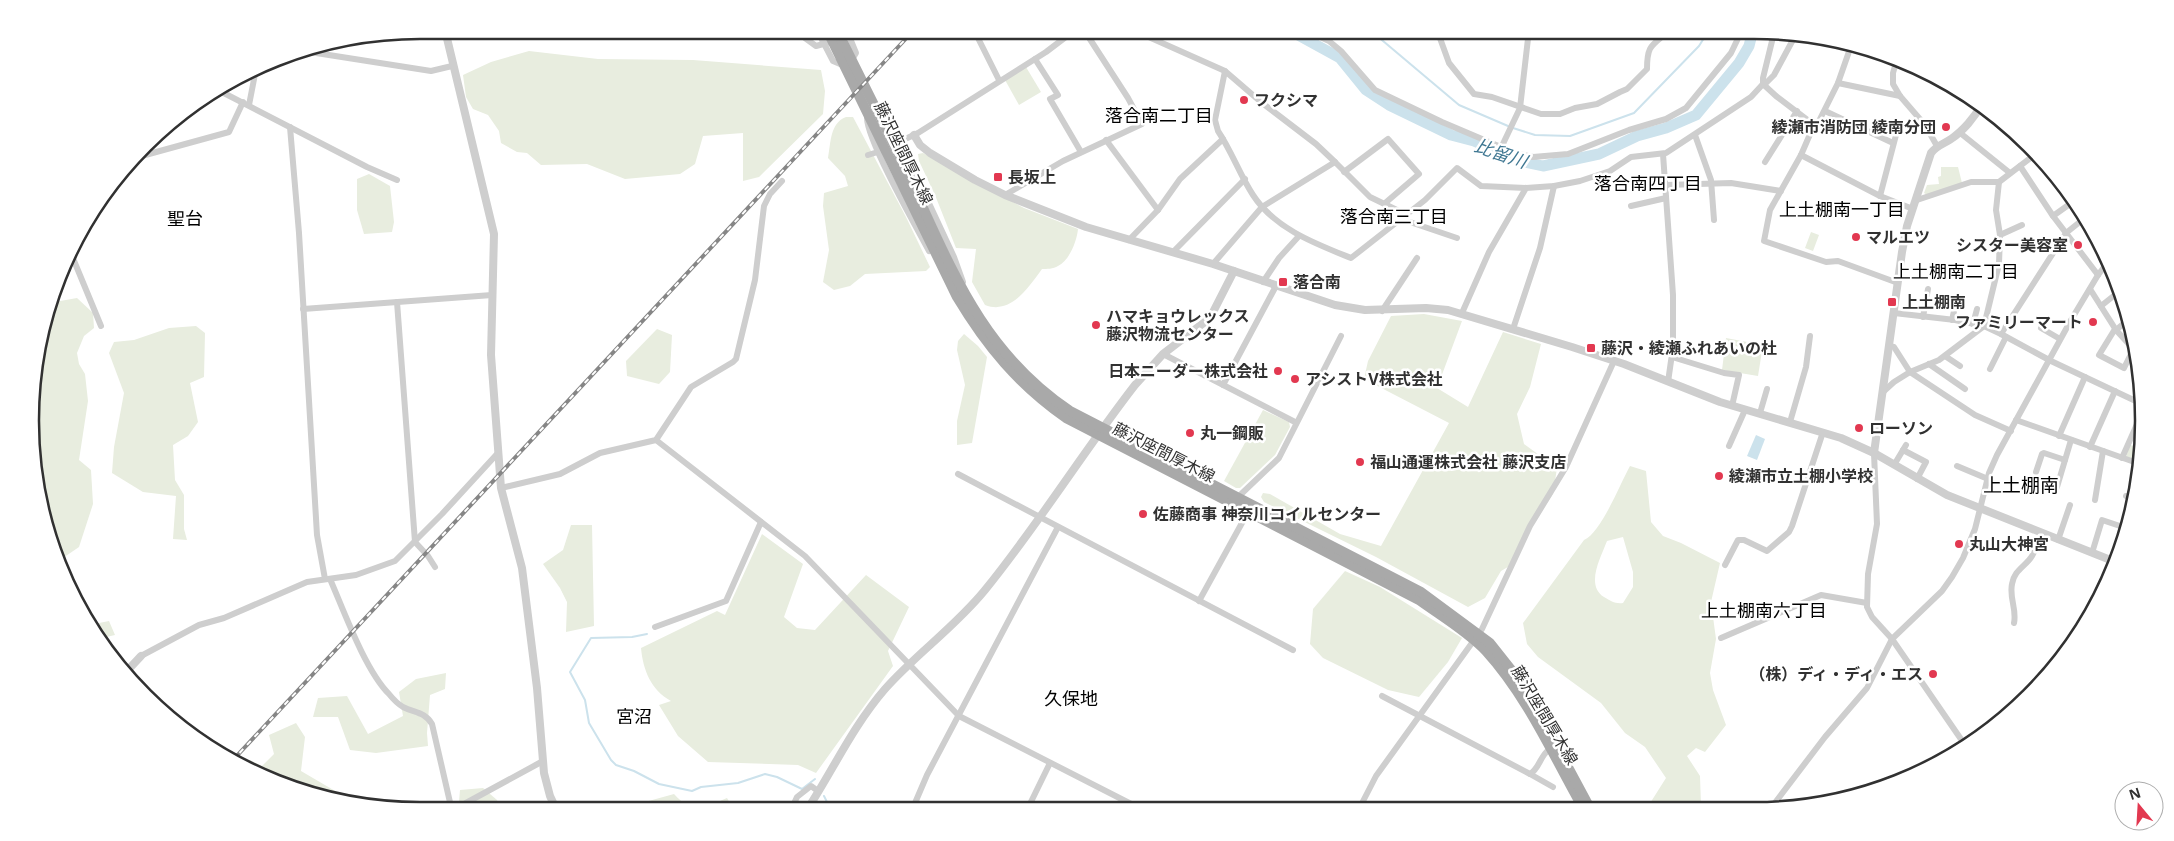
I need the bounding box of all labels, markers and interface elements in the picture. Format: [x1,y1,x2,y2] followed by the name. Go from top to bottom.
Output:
[1254,89,1318,111] place label: フクシマ
[1238,94,1250,106] marker: フクシマ
[870,98,938,208] street label: 藤沢座間厚木線
[1105,103,1213,127] district label: 落合南二丁目
[1772,116,1936,138] place label: 綾瀬市消防団 綾南分団
[1940,121,1952,133] marker: 綾瀬市消防団 綾南分団
[1472,133,1532,174] water label: 比留川
[1008,166,1056,188] place label: 長坂上
[992,171,1004,183] marker: 長坂上
[1594,171,1702,195] district label: 落合南四丁目
[1779,197,1905,221] district label: 上土棚南一丁目
[1340,204,1448,228] district label: 落合南三丁目
[167,206,203,230] district label: 聖台
[1866,226,1930,248] place label: マルエツ
[1850,231,1862,243] marker: マルエツ
[1956,234,2068,256] place label: シスター美容室
[2072,239,2084,251] marker: シスター美容室
[1893,259,2019,283] district label: 上土棚南二丁目
[1293,271,1341,293] place label: 落合南
[1277,276,1289,288] marker: 落合南
[1902,291,1966,313] place label: 上土棚南
[1886,296,1898,308] marker: 上土棚南
[1106,305,1250,345] place label: ハマキョウレックス 藤沢物流センター
[1955,311,2083,333] place label: ファミリーマート
[2087,316,2099,328] marker: ファミリーマート
[1090,319,1102,331] marker: ハマキョウレックス 藤沢物流センター
[1601,337,1777,359] place label: 藤沢・綾瀬ふれあいの杜
[1585,342,1597,354] marker: 藤沢・綾瀬ふれあいの杜
[1108,360,1268,382] place label: 日本ニーダー株式会社
[1272,365,1284,377] marker: 日本ニーダー株式会社
[1305,368,1443,390] place label: アシストV株式会社
[1289,373,1301,385] marker: アシストV株式会社
[1109,417,1219,487] street label: 藤沢座間厚木線
[1869,417,1933,439] place label: ローソン
[1200,422,1264,444] place label: 丸一鋼販
[1853,422,1865,434] marker: ローソン
[1184,427,1196,439] marker: 丸一鋼販
[1370,451,1566,473] place label: 福山通運株式会社 藤沢支店
[1354,456,1366,468] marker: 福山通運株式会社 藤沢支店
[1729,465,1873,487] place label: 綾瀬市立土棚小学校
[1713,470,1725,482] marker: 綾瀬市立土棚小学校
[1983,472,2059,498] district label: 上土棚南
[1152,503,1381,525] place label: 佐藤商事 神奈川コイルセンター
[1137,508,1149,520] marker: 佐藤商事 神奈川コイルセンター
[1969,533,2049,555] place label: 丸山大神宮
[1953,538,1965,550] marker: 丸山大神宮
[1701,598,1827,622] district label: 上土棚南六丁目
[1507,661,1583,769] street label: 藤沢座間厚木線
[1749,663,1923,685] place label: （株）ディ・ディ・エス
[1927,668,1939,680] marker: （株）ディ・ディ・エス
[1044,686,1098,710] district label: 久保地
[616,704,652,728] district label: 宮沼
[2114,781,2164,831] north arrow
[2126,782,2143,804] text: N

